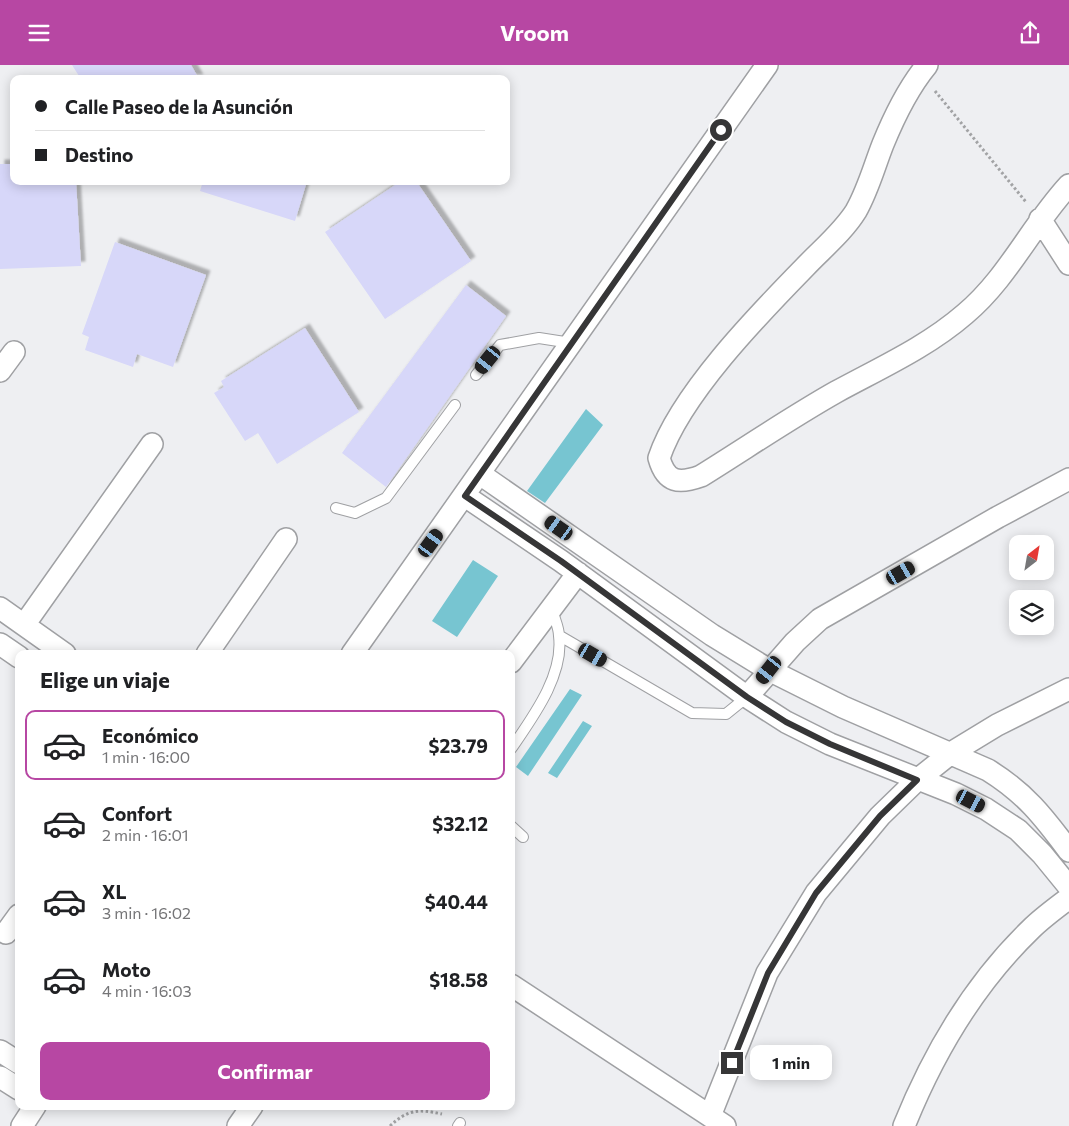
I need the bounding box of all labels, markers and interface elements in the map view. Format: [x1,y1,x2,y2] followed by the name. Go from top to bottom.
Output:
[25,19,53,47] icon: menu
[500,19,569,46] text: Vroom
[1016,19,1044,47] icon: share
[65,95,293,118] text: Calle Paseo de la Asunción
[710,119,732,141] route start
[65,143,133,166] text: Destino
[472,344,503,376] car
[542,513,575,543] car
[416,526,445,560] car
[1009,535,1054,580] north arrow
[1009,535,1054,635] map controls
[884,559,917,587] car
[1009,590,1054,635] button: layers
[576,641,609,669] car
[753,654,784,686] car
[40,666,170,693] text: Elige un viaje
[42,723,87,768] icon: car
[102,724,199,747] text: Económico
[429,734,488,757] text: $23.79
[102,747,190,766] text: 1 min · 16:00
[954,788,987,814] car
[42,801,87,846] icon: car
[102,802,172,825] text: Confort
[432,812,488,835] text: $32.12
[102,825,189,844] text: 2 min · 16:01
[42,879,87,924] icon: car
[102,880,127,903] text: XL
[425,890,488,913] text: $40.44
[102,903,191,922] text: 3 min · 16:02
[42,957,87,1002] icon: car
[102,958,151,981] text: Moto
[429,968,488,991] text: $18.58
[102,981,192,1000] text: 4 min · 16:03
[40,1042,490,1100] button: Confirmar
[750,1045,832,1081] callout: 1 min
[721,1052,743,1074] route end
[772,1053,810,1072] text: 1 min

